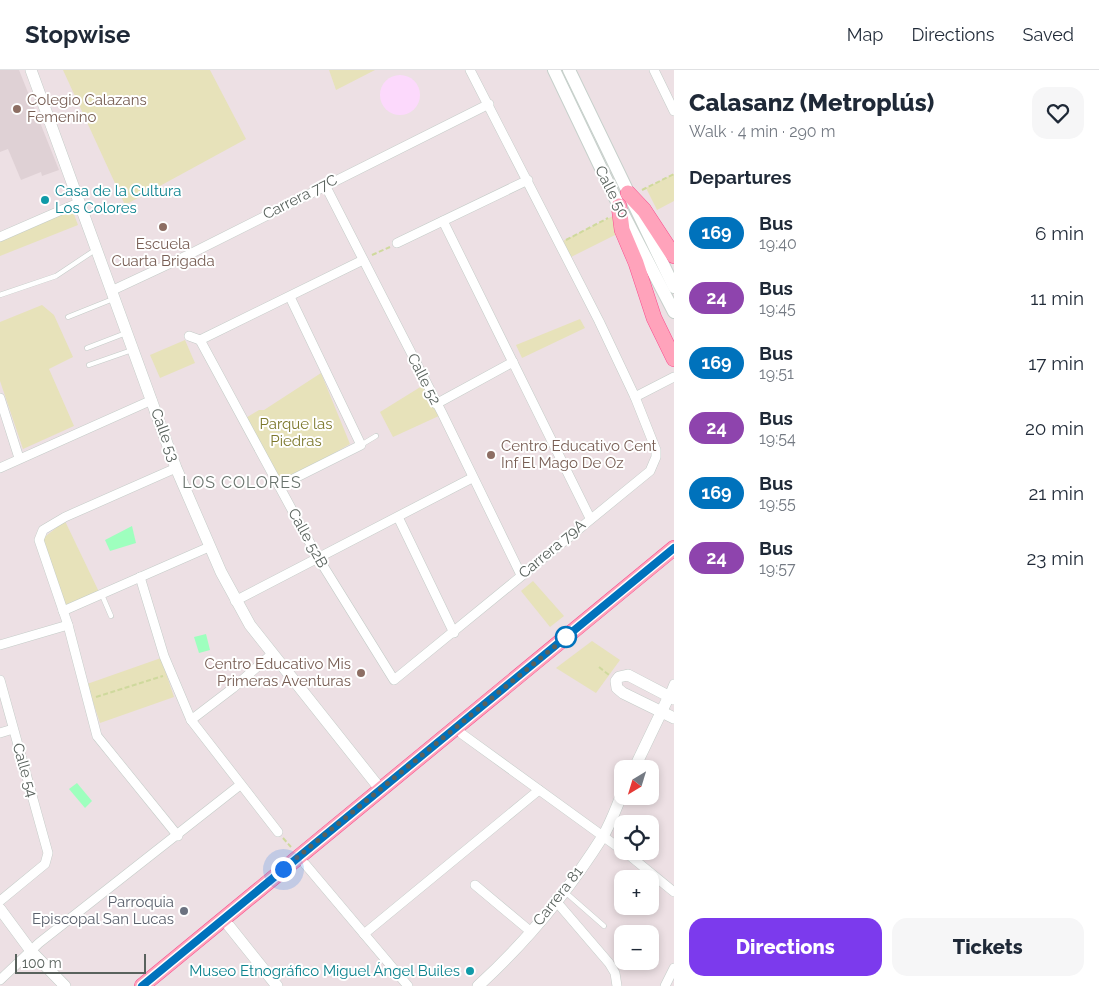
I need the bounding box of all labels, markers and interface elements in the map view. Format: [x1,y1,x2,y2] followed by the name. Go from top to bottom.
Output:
[25,20,130,49] text: Stopwise
[847,24,883,45] text: Map
[911,24,995,45] text: Directions
[1023,24,1074,45] text: Saved
[1032,87,1084,139] button: heart
[689,88,934,117] text: Calasanz (Metroplús)
[27,91,147,126] place label: Colegio Calazans Femenino
[11,103,23,115] marker: Colegio Calazans Femenino
[689,122,835,141] text: Walk · 4 min · 290 m
[591,163,633,221] street label: Calle 50
[689,166,791,188] text: Departures
[260,171,340,223] street label: Carrera 77C
[55,182,181,217] place label: Casa de la Cultura Los Colores
[39,194,51,206] marker: Casa de la Cultura Los Colores
[759,212,793,234] text: Bus
[157,221,169,233] marker: Escuela Cuarta Brigada
[701,222,732,243] text: 169
[1035,222,1084,244] text: 6 min
[759,234,797,253] text: 19:40
[111,235,215,270] place label: Escuela Cuarta Brigada
[759,277,793,299] text: Bus
[706,287,727,308] text: 24
[1030,287,1084,309] text: 11 min
[759,299,796,318] text: 19:45
[759,342,793,364] text: Bus
[403,350,445,408] street label: Calle 52
[701,352,732,373] text: 169
[1028,352,1084,374] text: 17 min
[759,364,794,383] text: 19:51
[147,406,183,464] street label: Calle 53
[759,407,793,429] text: Bus
[260,415,332,450] park label: Parque las Piedras
[706,417,727,438] text: 24
[1025,417,1084,439] text: 20 min
[759,429,796,448] text: 19:54
[501,437,657,472] place label: Centro Educativo Cent Inf El Mago De Oz
[485,449,497,461] marker: Centro Educativo Cent Inf El Mago De Oz
[759,472,793,494] text: Bus
[182,473,302,492] district label: LOS COLORES
[701,482,732,503] text: 169
[1028,482,1084,504] text: 21 min
[759,494,796,513] text: 19:55
[284,505,332,571] street label: Calle 52B
[515,516,589,582] street label: Carrera 79A
[759,537,793,559] text: Bus
[706,547,727,568] text: 24
[1026,547,1084,569] text: 23 min
[759,559,795,578] text: 19:57
[555,626,577,648] unlabelled marker
[204,655,351,690] place label: Centro Educativo Mis Primeras Aventuras
[355,667,367,679] marker: Centro Educativo Mis Primeras Aventuras
[9,741,41,799] street label: Calle 54
[614,760,659,805] north arrow
[614,760,659,970] map controls
[614,815,659,860] button: locate
[271,857,296,882] your location
[529,862,587,929] street label: Carrera 81
[614,870,659,915] button: +
[32,893,174,928] place label: Parroquia Episcopal San Lucas
[178,905,190,917] marker: Parroquia Episcopal San Lucas
[689,918,882,976] button: Directions
[892,918,1084,976] button: Tickets
[614,925,659,970] button: −
[15,951,146,974] scale bar
[22,955,62,971] text: 100 m
[189,962,460,980] place label: Museo Etnográfico Miguel Ángel Builes
[464,965,476,977] marker: Museo Etnográfico Miguel Ángel Builes

